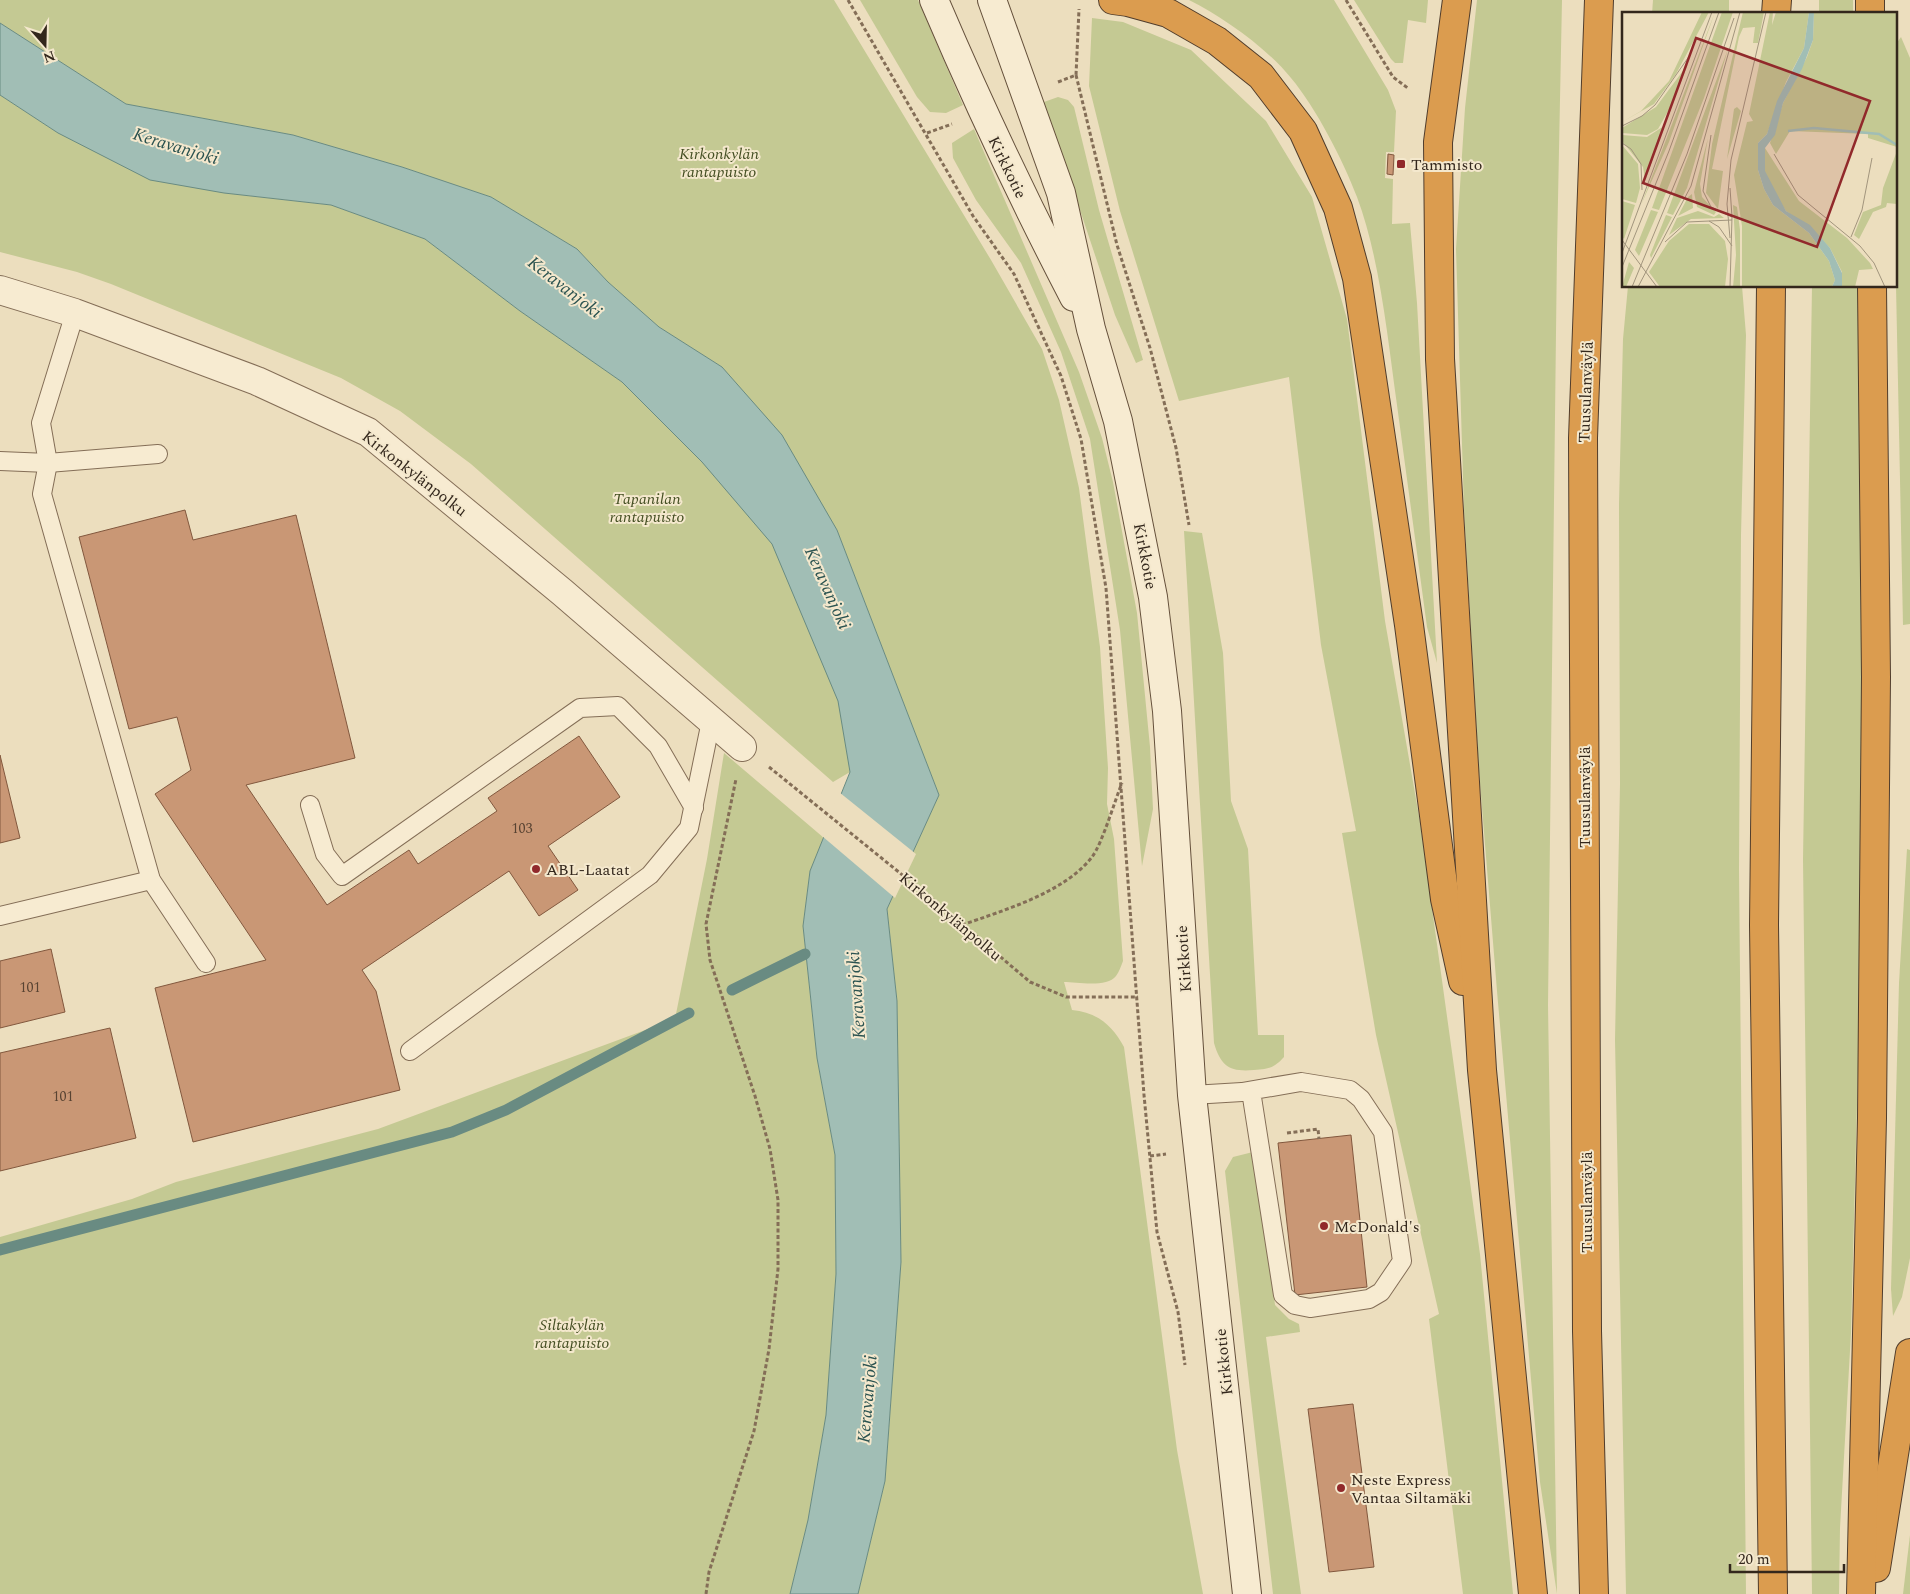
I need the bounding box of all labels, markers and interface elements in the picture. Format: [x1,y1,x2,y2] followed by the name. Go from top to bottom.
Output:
[1622,12,1898,288] inset map
[20,20,70,70] north arrow
[40,45,58,69] text: N
[130,121,222,172] water label: Keravanjoki
[982,132,1033,203] street label: Kirkkotie
[679,142,759,184] park label: Kirkonkylän rantapuisto
[1411,153,1482,177] place label: Tammisto
[1395,158,1407,170] marker: Tammisto
[522,250,608,325] water label: Keravanjoki
[1572,341,1600,443] street label: Tuusulanväylä
[357,425,472,523] street label: Kirkonkylänpolku
[610,487,684,529] park label: Tapanilan rantapuisto
[1127,521,1163,591] street label: Kirkkotie
[797,542,858,634] water label: Keravanjoki
[1573,746,1597,848] street label: Tuusulanväylä
[512,818,533,839] house number: 103
[546,858,630,882] place label: ABL-Laatat
[530,863,542,875] marker: ABL-Laatat
[894,866,1007,967] street label: Kirkonkylänpolku
[1170,925,1198,993] street label: Kirkkotie
[840,950,873,1040] water label: Keravanjoki
[20,977,41,998] house number: 101
[53,1086,74,1107] house number: 101
[1575,1151,1599,1253] street label: Tuusulanväylä
[1334,1215,1420,1239] place label: McDonald's
[1318,1220,1330,1232] marker: McDonald's
[535,1313,609,1355] park label: Siltakylän rantapuisto
[1209,1327,1239,1397] street label: Kirkkotie
[850,1354,885,1444] water label: Keravanjoki
[1351,1468,1471,1510] place label: Neste Express Vantaa Siltamäki
[1335,1482,1347,1494] marker: Neste Express Vantaa Siltamäki
[1730,1542,1844,1574] scale bar
[1738,1548,1770,1571] text: 20 m

